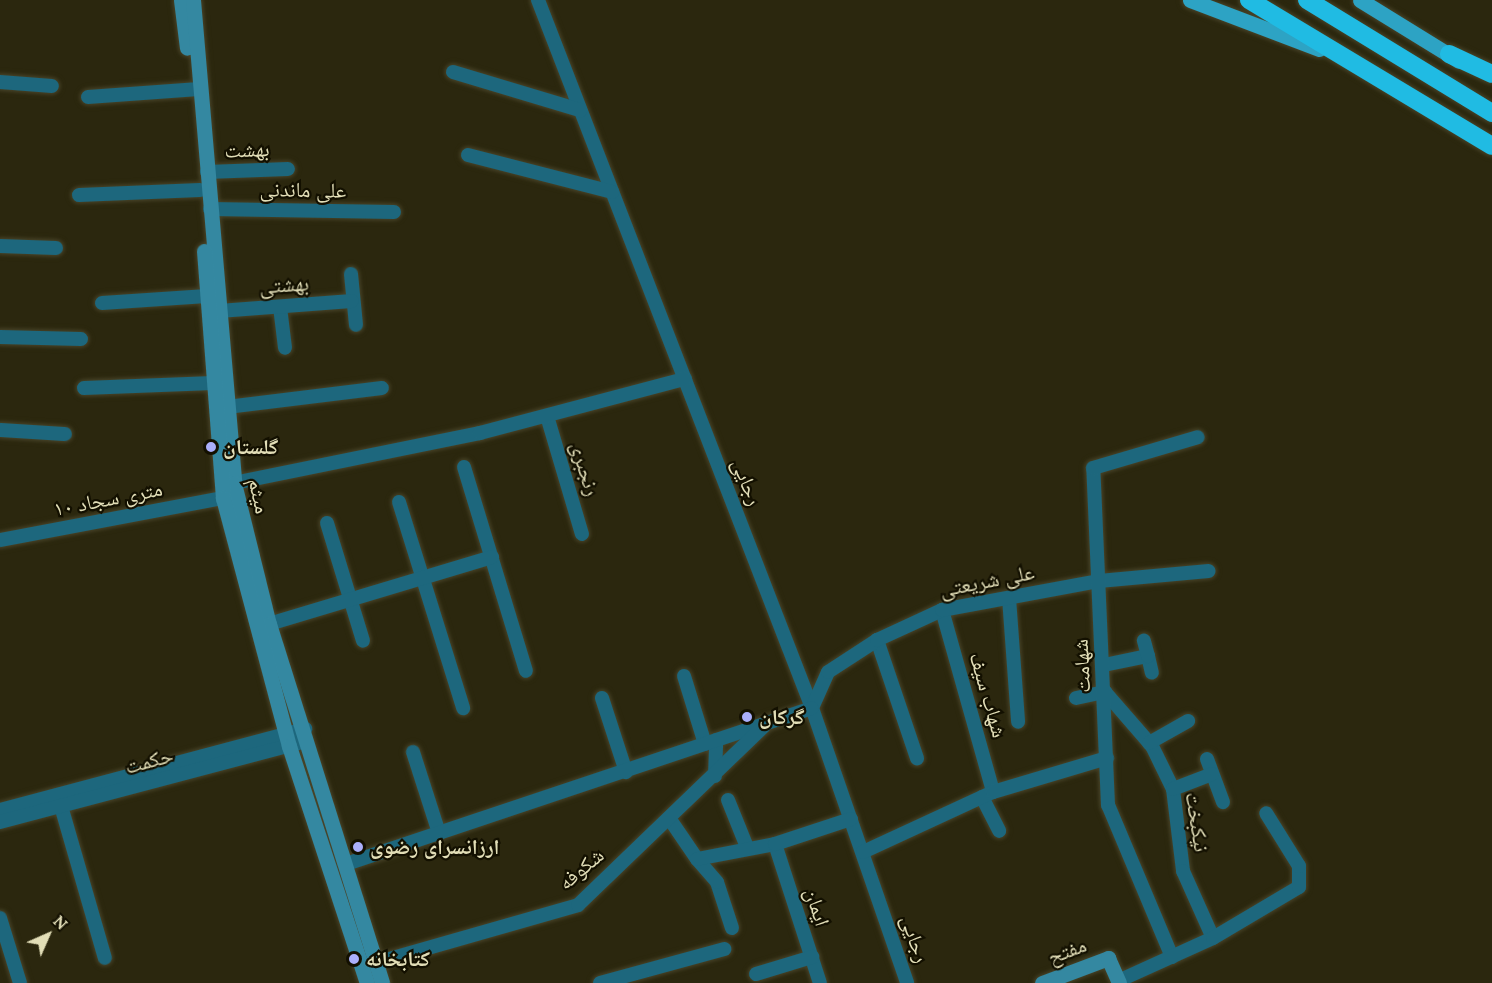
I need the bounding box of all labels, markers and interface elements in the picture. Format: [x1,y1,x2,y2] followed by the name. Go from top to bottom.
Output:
[224,137,270,163] street label: بهشت
[260,177,346,203] street label: علی ماندنی
[258,271,310,299] street label: بهشتی
[223,434,278,460] place label: گلستان
[565,439,605,499] street label: رنجبری
[204,440,218,454] marker: گلستان
[727,455,767,509] street label: رجایی
[51,476,165,522] street label: ۱۰ متری سجاد
[243,476,275,516] street label: میثم
[938,559,1036,603] street label: علی شریعتی
[1068,638,1096,694] street label: شهامت
[964,650,1012,740] street label: شهاب سیف
[759,704,805,730] place label: گرکان
[740,710,754,724] marker: گرکان
[122,743,176,779] street label: حکمت
[1180,790,1214,854] street label: نیکبخت
[370,834,500,860] place label: ارزانسرای رضوی
[351,840,365,854] marker: ارزانسرای رضوی
[553,843,609,895] street label: شکوفه
[799,885,835,929] street label: ایمان
[18,905,78,965] north arrow
[49,911,72,934] text: N
[896,912,934,966] street label: رجایی
[1044,932,1090,970] street label: مفتح
[366,946,430,972] place label: کتابخانه
[347,952,361,966] marker: کتابخانه

